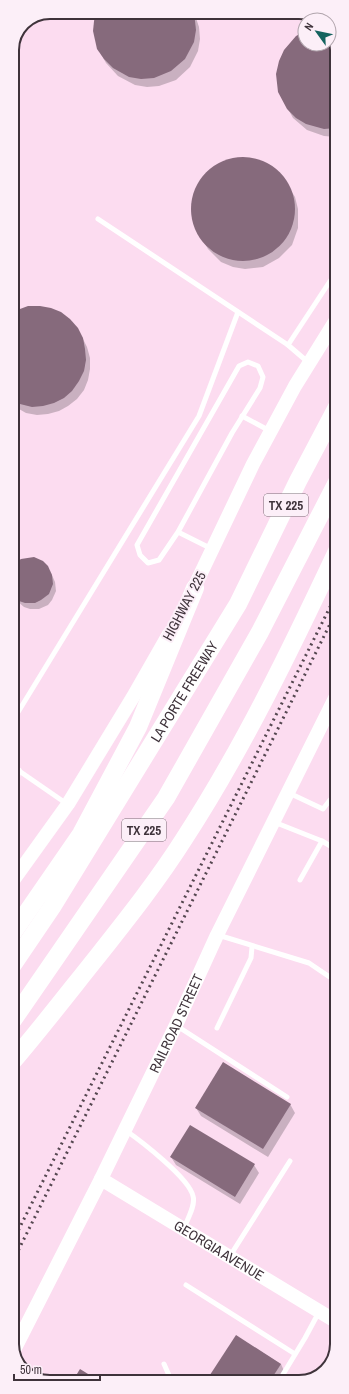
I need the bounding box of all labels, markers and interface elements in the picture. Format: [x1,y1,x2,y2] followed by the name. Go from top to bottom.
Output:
[297,12,337,52] north arrow
[301,20,316,33] text: N
[264,494,308,516] road number: TX 225
[158,568,210,644] street label: HIGHWAY 225
[147,638,222,745] street label: LA PORTE FREEWAY
[122,819,166,841] road number: TX 225
[145,971,207,1076] street label: RAILROAD STREET
[171,1216,267,1285] street label: GEORGIA AVENUE
[14,1356,100,1382] scale bar
[20,1362,42,1378] text: 50 m

